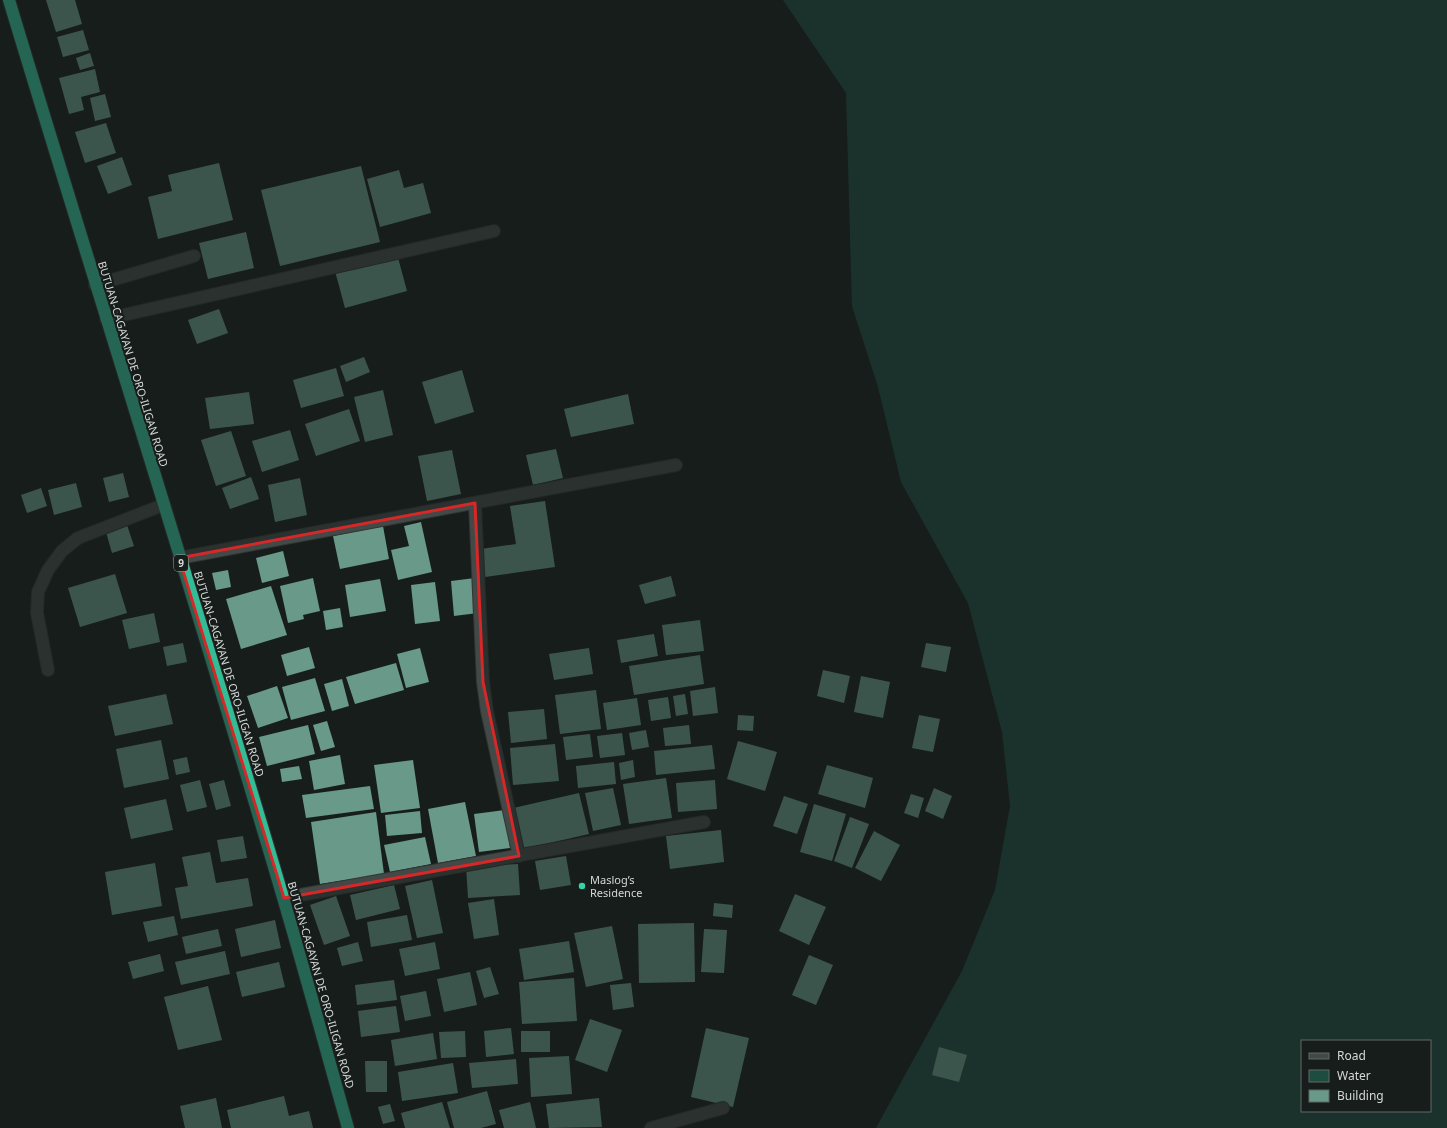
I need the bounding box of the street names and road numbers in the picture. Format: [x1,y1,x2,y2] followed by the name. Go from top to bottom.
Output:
[95,259,172,469] street label: BUTUAN-CAGAYAN DE ORO-ILIGAN ROAD
[174,555,188,571] road number: 9
[191,569,268,779] street label: BUTUAN-CAGAYAN DE ORO-ILIGAN ROAD
[285,880,358,1090] street label: BUTUAN-CAGAYAN DE ORO-ILIGAN ROAD

